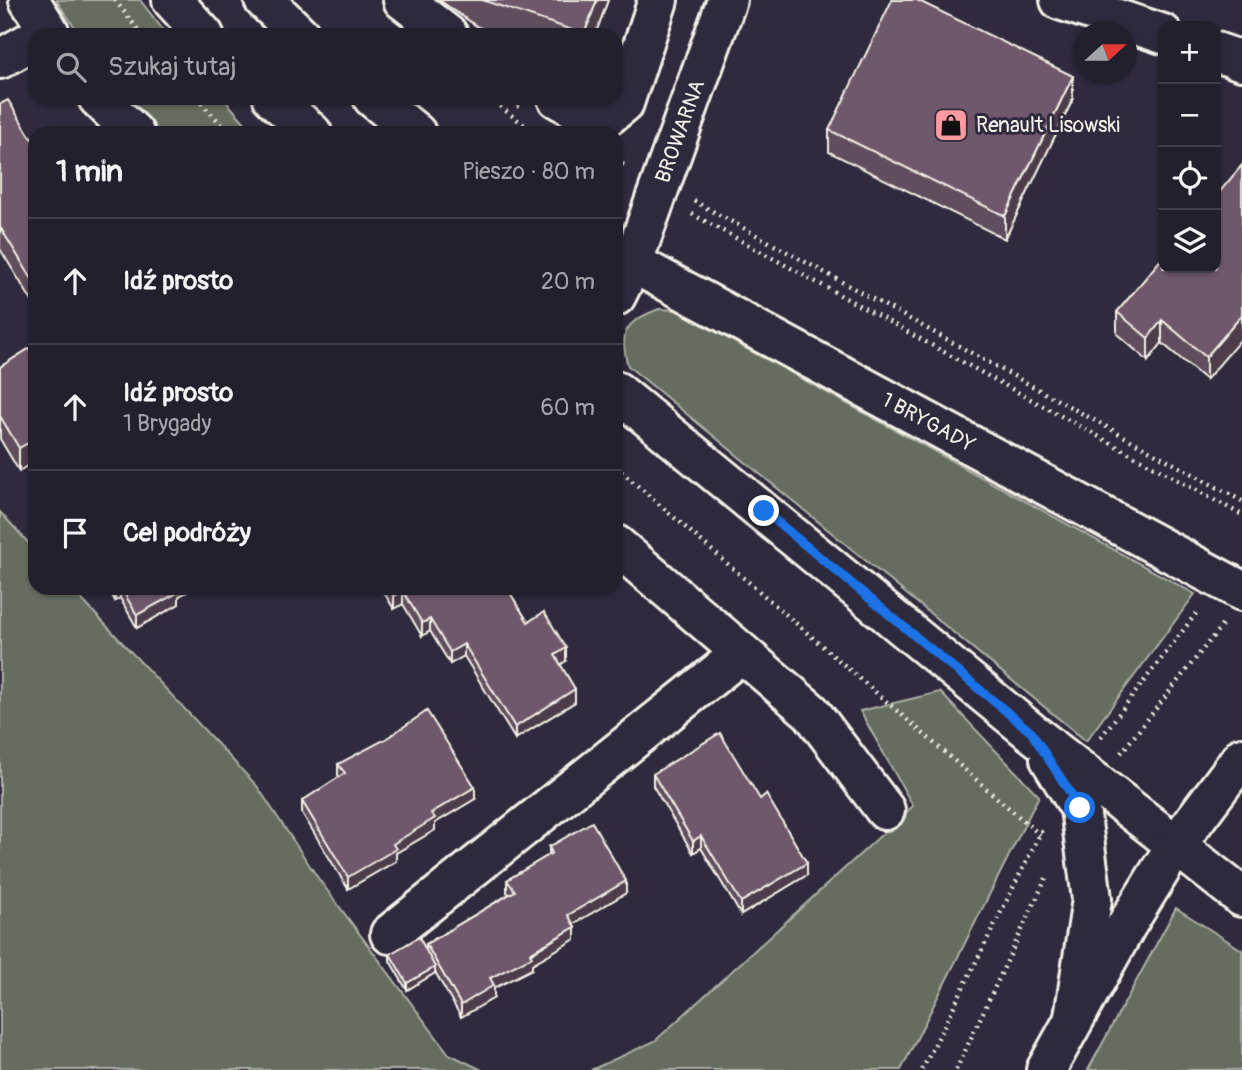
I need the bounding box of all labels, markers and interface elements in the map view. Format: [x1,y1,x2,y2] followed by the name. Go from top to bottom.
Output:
[1074,21,1137,84] north arrow
[1158,21,1221,273] map controls
[1158,21,1221,84] button: +
[28,28,623,105] search box
[52,48,90,86] icon: search
[108,51,236,83] text: Szukaj tutaj
[649,76,711,186] street label: BROWARNA
[1158,84,1221,147] button: −
[932,106,970,144] shop icon: Renault Lisowski
[976,112,1120,139] place label: Renault Lisowski
[1158,147,1221,210] button: locate
[56,153,123,190] text: 1 min
[462,157,595,186] text: Pieszo · 80 m
[1158,210,1221,273] button: layers
[56,262,94,300] icon: ahead
[123,265,233,297] text: Idź prosto
[541,267,595,296] text: 20 m
[123,377,233,409] text: Idź prosto
[877,386,980,458] street label: 1 BRYGADY
[56,388,94,426] icon: ahead
[540,393,595,422] text: 60 m
[123,409,211,438] text: 1 Brygady
[748,495,779,526] route end
[56,514,94,552] icon: arrive
[123,517,251,549] text: Cel podróży
[1064,792,1095,823] route start

